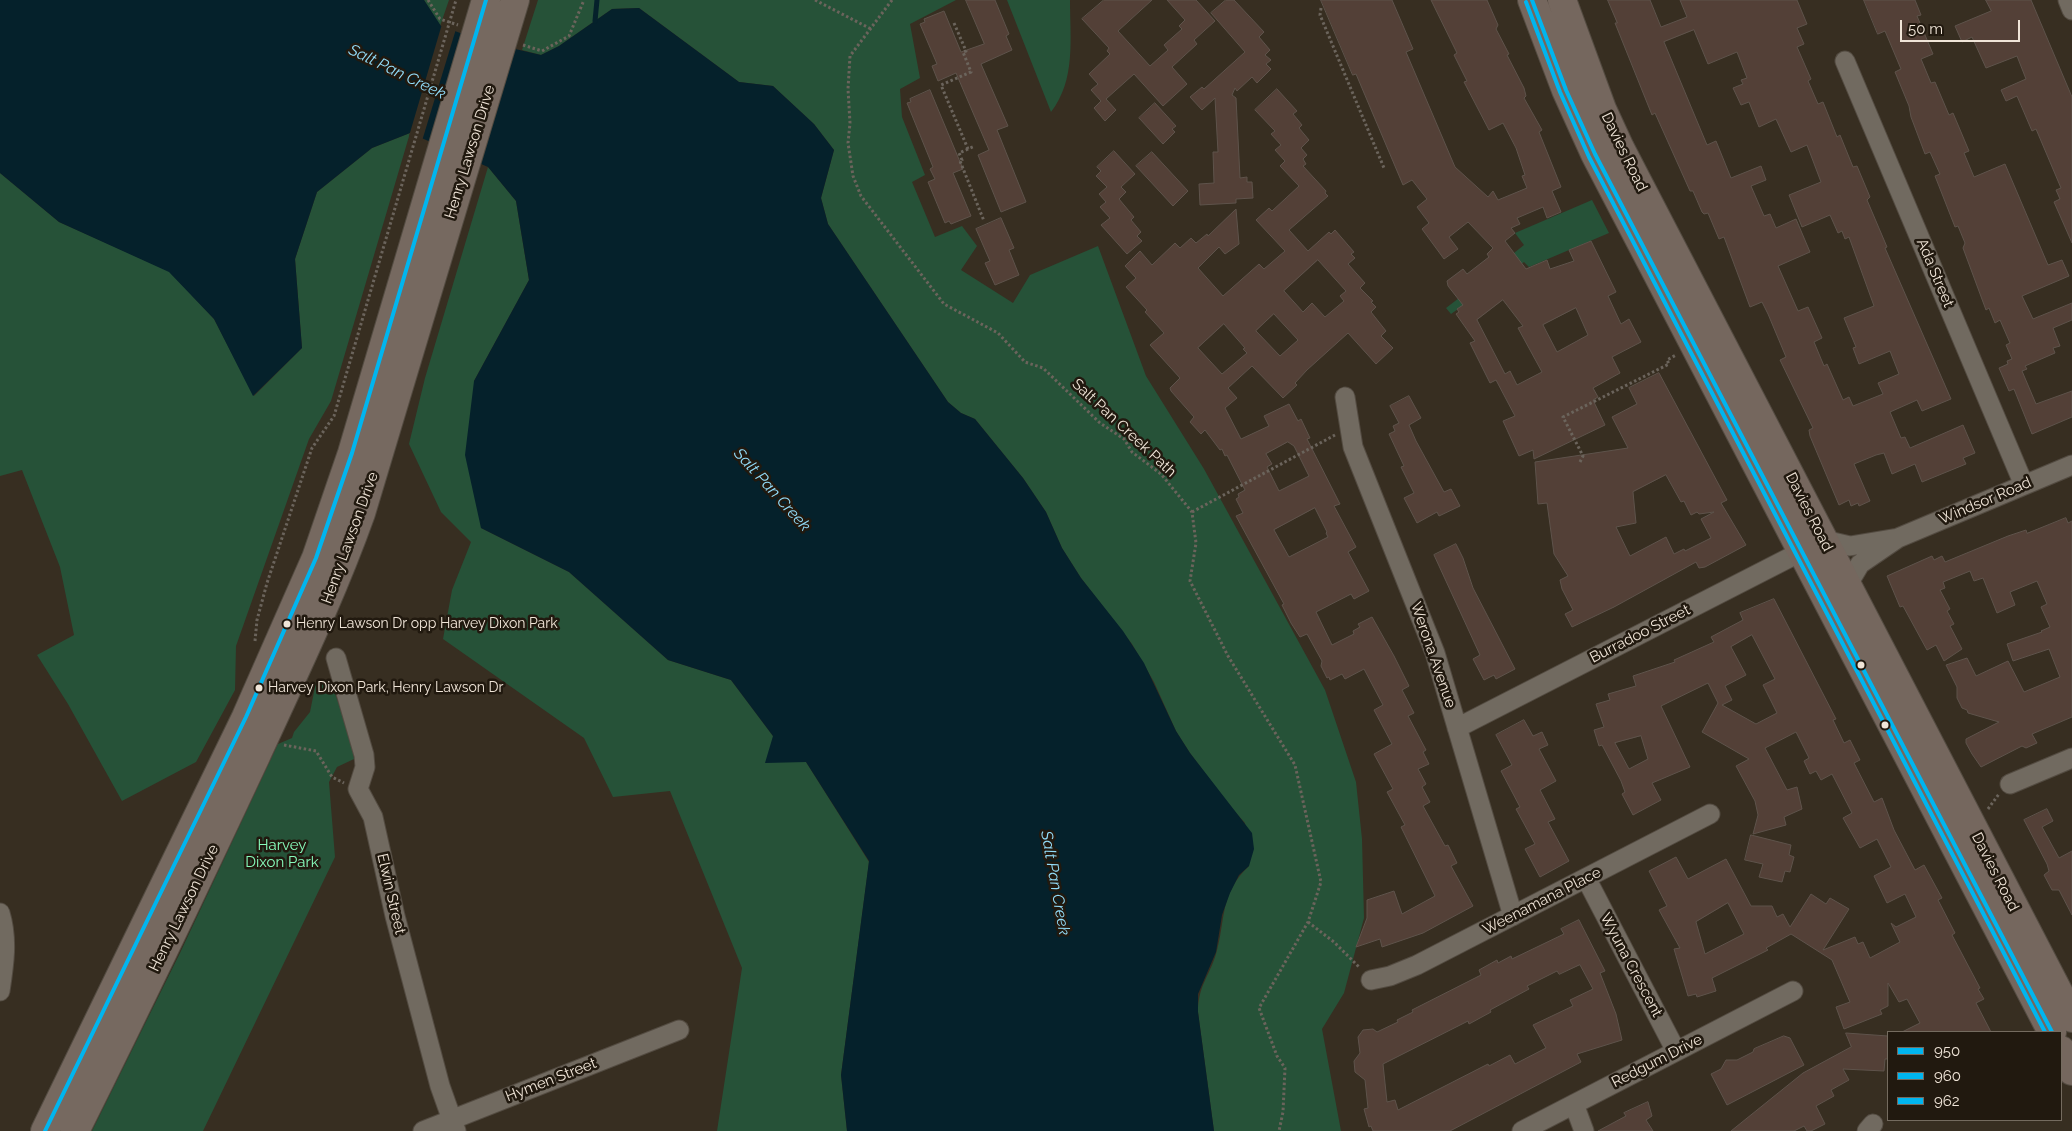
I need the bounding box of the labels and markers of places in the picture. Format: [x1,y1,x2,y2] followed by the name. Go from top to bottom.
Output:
[296,616,558,632] place label: Henry Lawson Dr opp Harvey Dixon Park
[282,619,292,629] marker: Henry Lawson Dr opp Harvey Dixon Park
[1856,660,1866,670] unlabelled marker
[268,680,504,696] place label: Harvey Dixon Park, Henry Lawson Dr
[254,683,264,693] marker: Harvey Dixon Park, Henry Lawson Dr
[1880,720,1890,730] unlabelled marker

